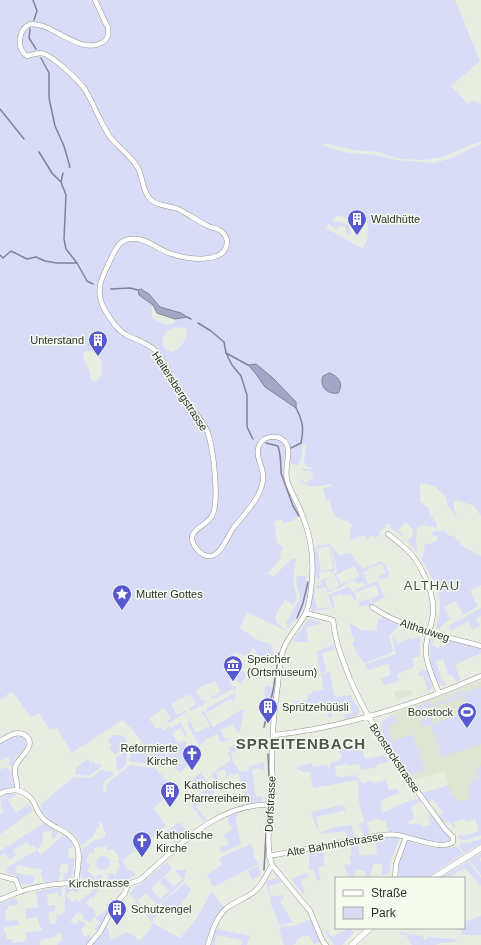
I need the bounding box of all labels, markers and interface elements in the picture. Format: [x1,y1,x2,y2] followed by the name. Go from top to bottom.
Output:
[346,208,368,236] building icon: Waldhütte
[371,213,420,225] place label: Waldhütte
[87,329,109,357] building icon: Unterstand
[30,334,84,346] place label: Unterstand
[150,349,210,433] street label: Heitersbergstrasse
[404,578,460,593] district label: ALTHAU
[111,583,133,611] place icon: Mutter Gottes
[136,588,203,600] place label: Mutter Gottes
[399,616,451,644] street label: Althauweg
[247,653,317,678] place label: Speicher (Ortsmuseum)
[222,654,244,682] museum icon: Speicher (Ortsmuseum)
[257,696,279,724] building icon: Sprützehüüsli
[282,701,349,713] place label: Sprützehüüsli
[456,701,478,729] sports icon: Boostock
[408,706,453,718] place label: Boostock
[367,721,423,795] street label: Boostockstrasse
[236,735,366,752] district label: SPREITENBACH
[121,742,178,767] place label: Reformierte Kirche
[181,743,203,771] church icon: Reformierte Kirche
[263,776,277,832] street label: Dorfstrasse
[184,779,250,804] place label: Katholisches Pfarrereiheim
[159,780,181,808] building icon: Katholisches Pfarrereiheim
[156,829,213,854] place label: Katholische Kirche
[131,830,153,858] church icon: Katholische Kirche
[285,830,385,858] street label: Alte Bahnhofstrasse
[69,876,129,890] street label: Kirchstrasse
[335,877,465,929] legend
[371,886,407,900] text: Straße
[106,898,128,926] building icon: Schutzengel
[131,903,192,915] place label: Schutzengel
[371,906,397,920] text: Park

